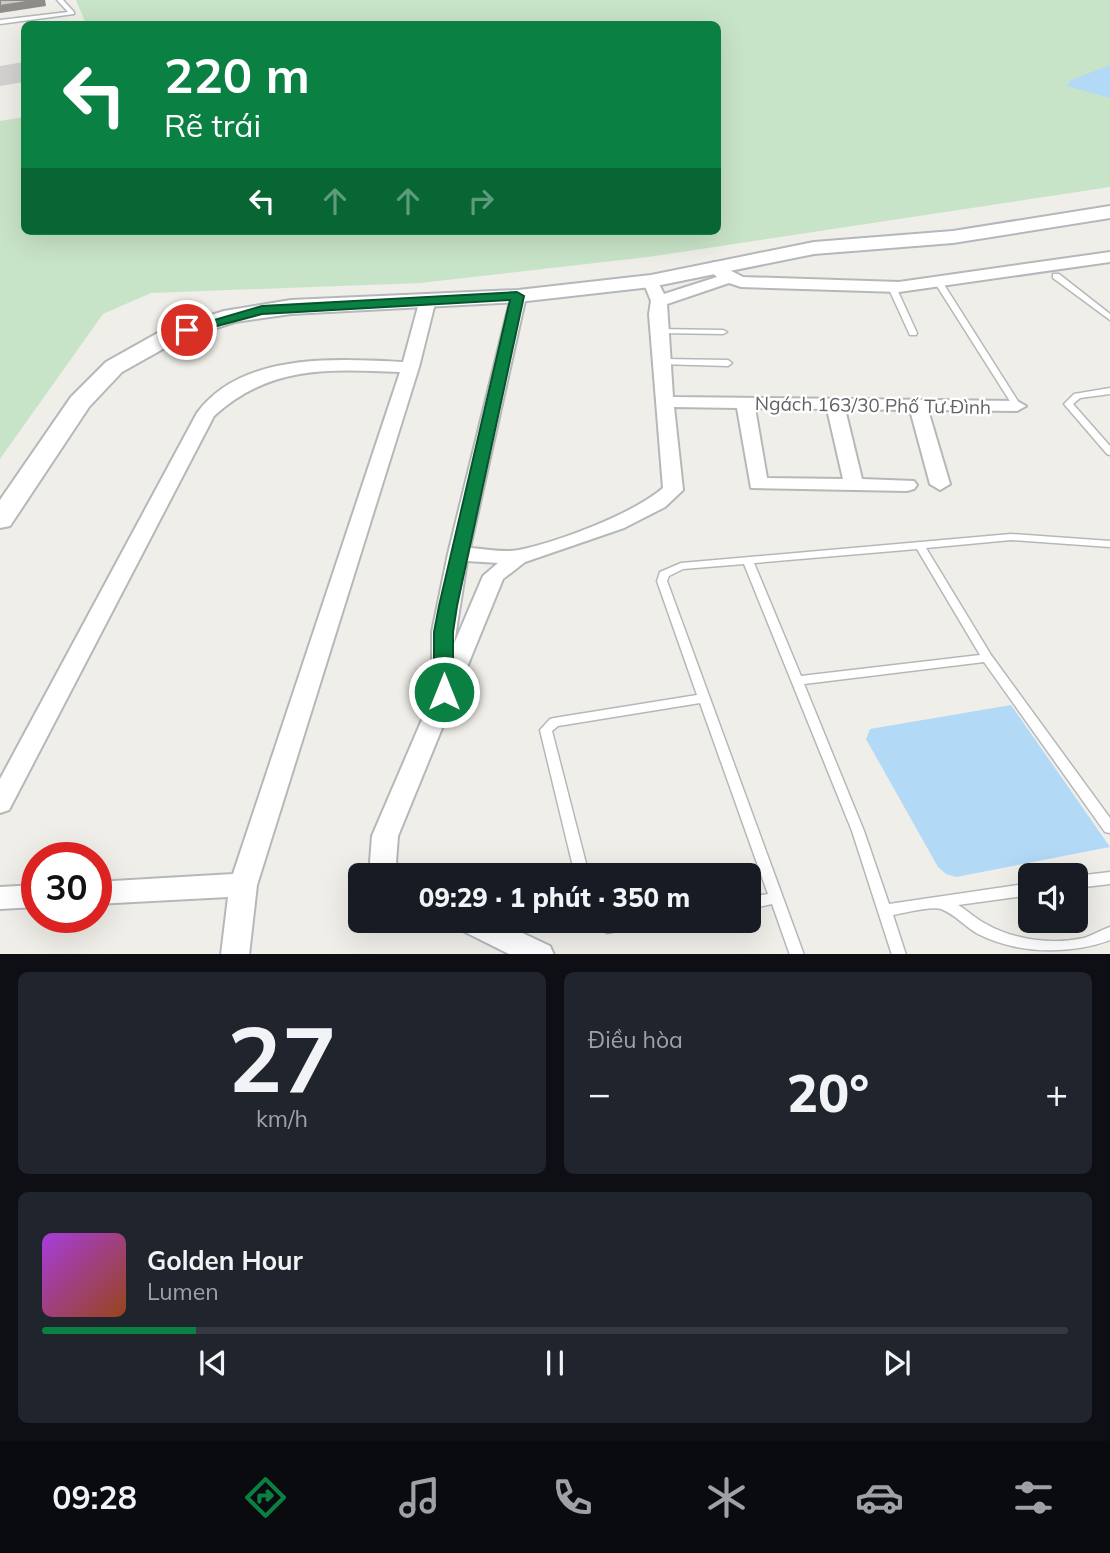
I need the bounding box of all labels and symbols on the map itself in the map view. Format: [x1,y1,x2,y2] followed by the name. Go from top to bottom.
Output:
[157,300,217,360] pin
[755,391,991,419] street label: Ngách 163/30 Phố Tư Đình
[407,655,481,729] position arrow
[21,842,112,933] speed limit sign: 30

